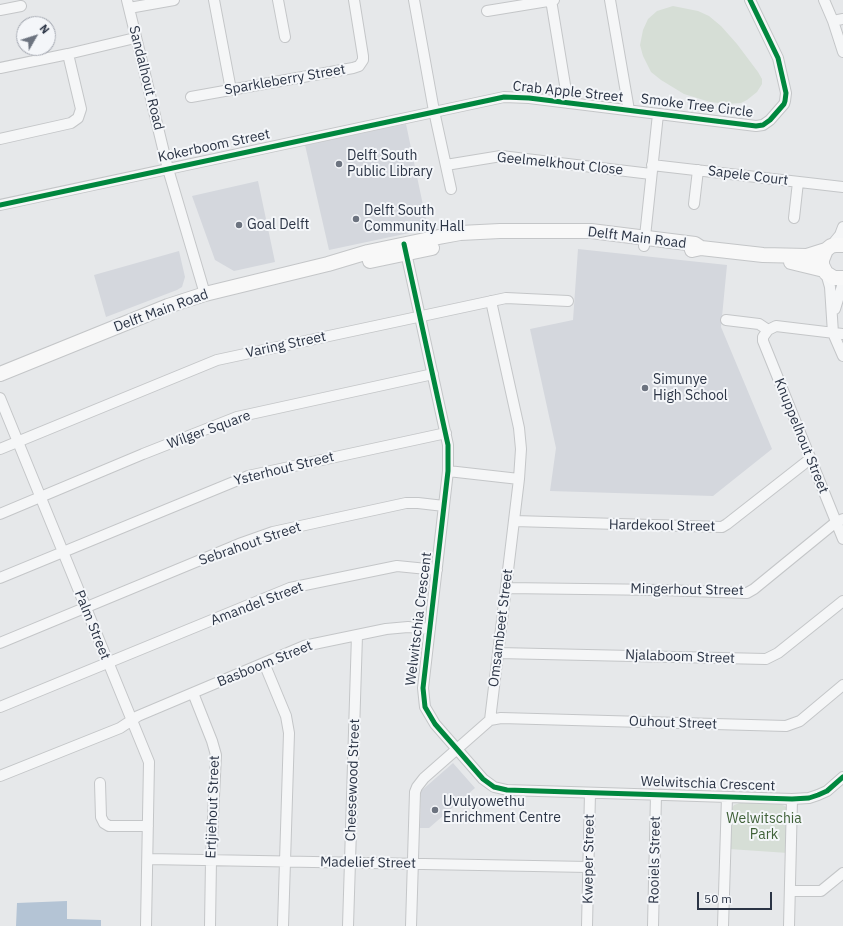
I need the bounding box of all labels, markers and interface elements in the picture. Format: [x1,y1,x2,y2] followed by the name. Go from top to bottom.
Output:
[16,16,56,56] north arrow
[37,22,52,37] text: N
[125,24,167,132] street label: Sandalhout Road
[223,61,347,99] street label: Sparkleberry Street
[512,78,624,106] street label: Crab Apple Street
[640,91,754,121] street label: Smoke Tree Circle
[156,126,272,166] street label: Kokerboom Street
[347,148,433,180] place label: Delft South Public Library
[496,149,624,179] street label: Geelmelkhout Close
[334,159,344,169] marker: Delft South Public Library
[707,163,789,189] street label: Sapele Court
[364,203,465,236] place label: Delft South Community Hall
[351,214,361,224] marker: Delft South Community Hall
[247,217,309,233] place label: Goal Delft
[234,220,244,230] marker: Goal Delft
[587,224,687,252] street label: Delft Main Road
[111,286,211,336] street label: Delft Main Road
[245,328,327,362] street label: Varing Street
[653,372,728,404] place label: Simunye High School
[770,376,832,496] street label: Knuppelhout Street
[640,383,650,393] marker: Simunye High School
[165,407,253,453] street label: Wilger Square
[232,448,336,490] street label: Ysterhout Street
[609,517,715,535] street label: Hardekool Street
[197,519,303,569] street label: Sebrahout Street
[402,551,436,687] street label: Welwitschia Crescent
[485,568,517,688] street label: Omsambeet Street
[208,579,306,629] street label: Amandel Street
[630,581,744,599] street label: Mingerhout Street
[70,588,114,662] street label: Palm Street
[215,637,315,691] street label: Basboom Street
[625,647,735,667] street label: Njalaboom Street
[629,713,717,733] street label: Ouhout Street
[342,718,364,842] street label: Cheesewood Street
[203,755,223,859] street label: Ertjiehout Street
[640,773,776,795] street label: Welwitschia Crescent
[443,794,561,826] place label: Uvulyowethu Enrichment Centre
[430,805,440,815] marker: Uvulyowethu Enrichment Centre
[726,811,802,844] park label: Welwitschia Park
[580,814,598,904] street label: Kweper Street
[646,816,664,904] street label: Rooiels Street
[320,854,416,872] street label: Madelief Street
[699,884,774,910] scale bar
[704,891,732,906] text: 50 m

